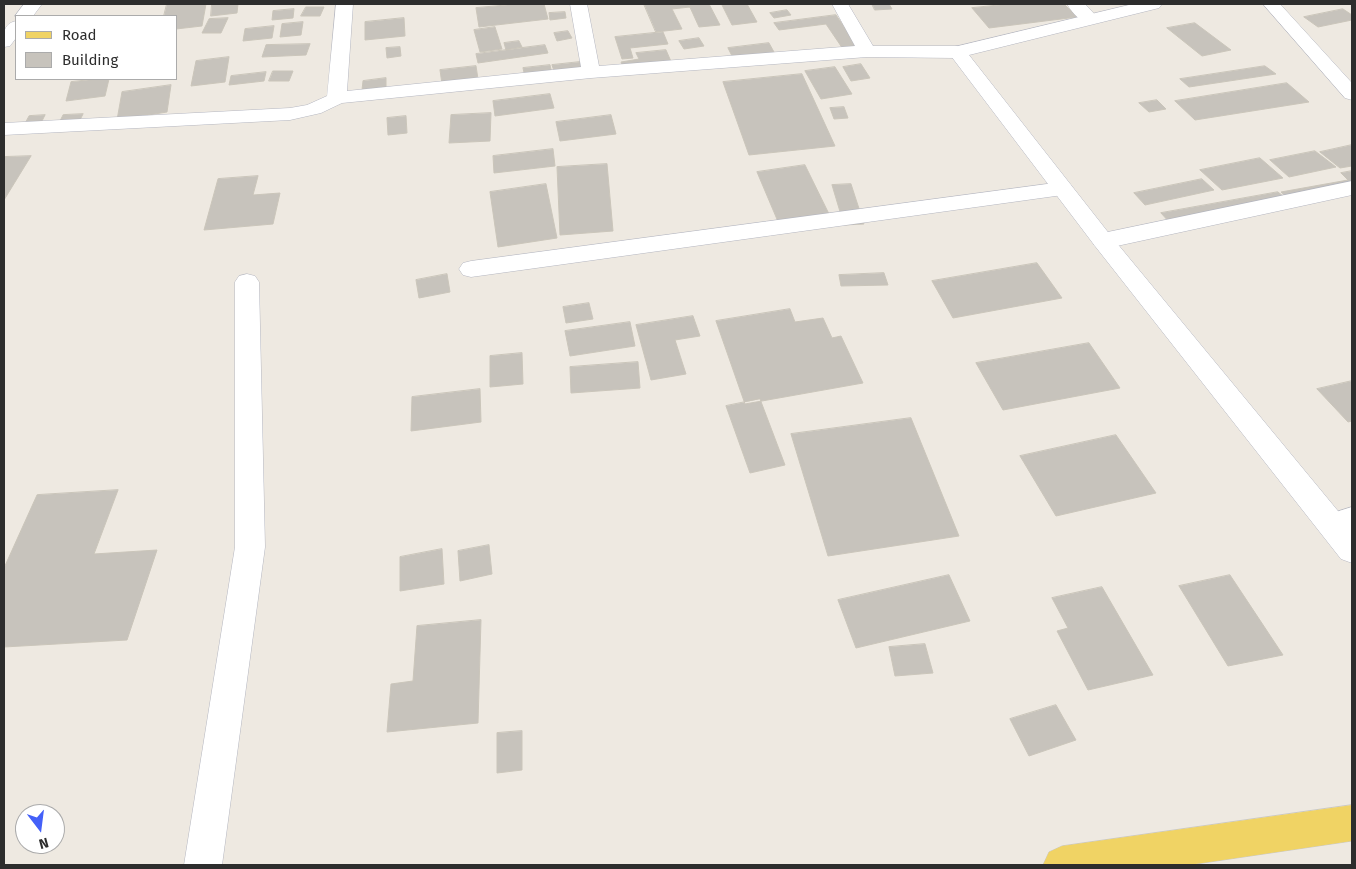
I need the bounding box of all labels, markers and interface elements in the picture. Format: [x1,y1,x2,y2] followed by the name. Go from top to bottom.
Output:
[15,15,178,80] legend
[62,26,97,44] text: Road
[62,51,118,69] text: Building
[15,804,65,854] north arrow
[37,834,50,852] text: N

